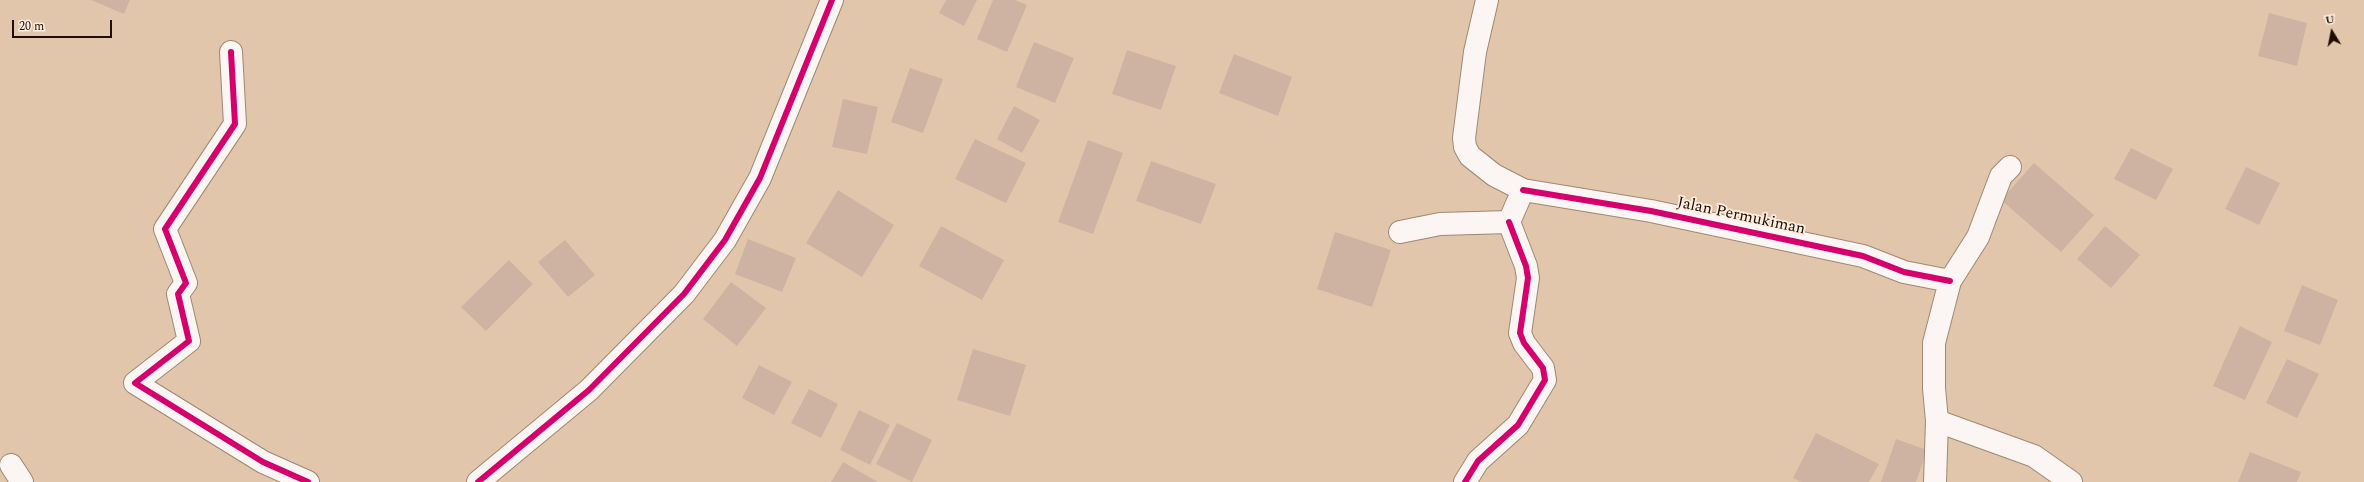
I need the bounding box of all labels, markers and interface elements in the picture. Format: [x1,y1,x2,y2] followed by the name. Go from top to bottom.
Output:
[2324,11,2336,29] text: U
[14,12,114,38] scale bar
[2312,12,2352,52] north arrow
[19,17,44,36] text: 20 m
[1675,194,1807,240] street label: Jalan Permukiman

